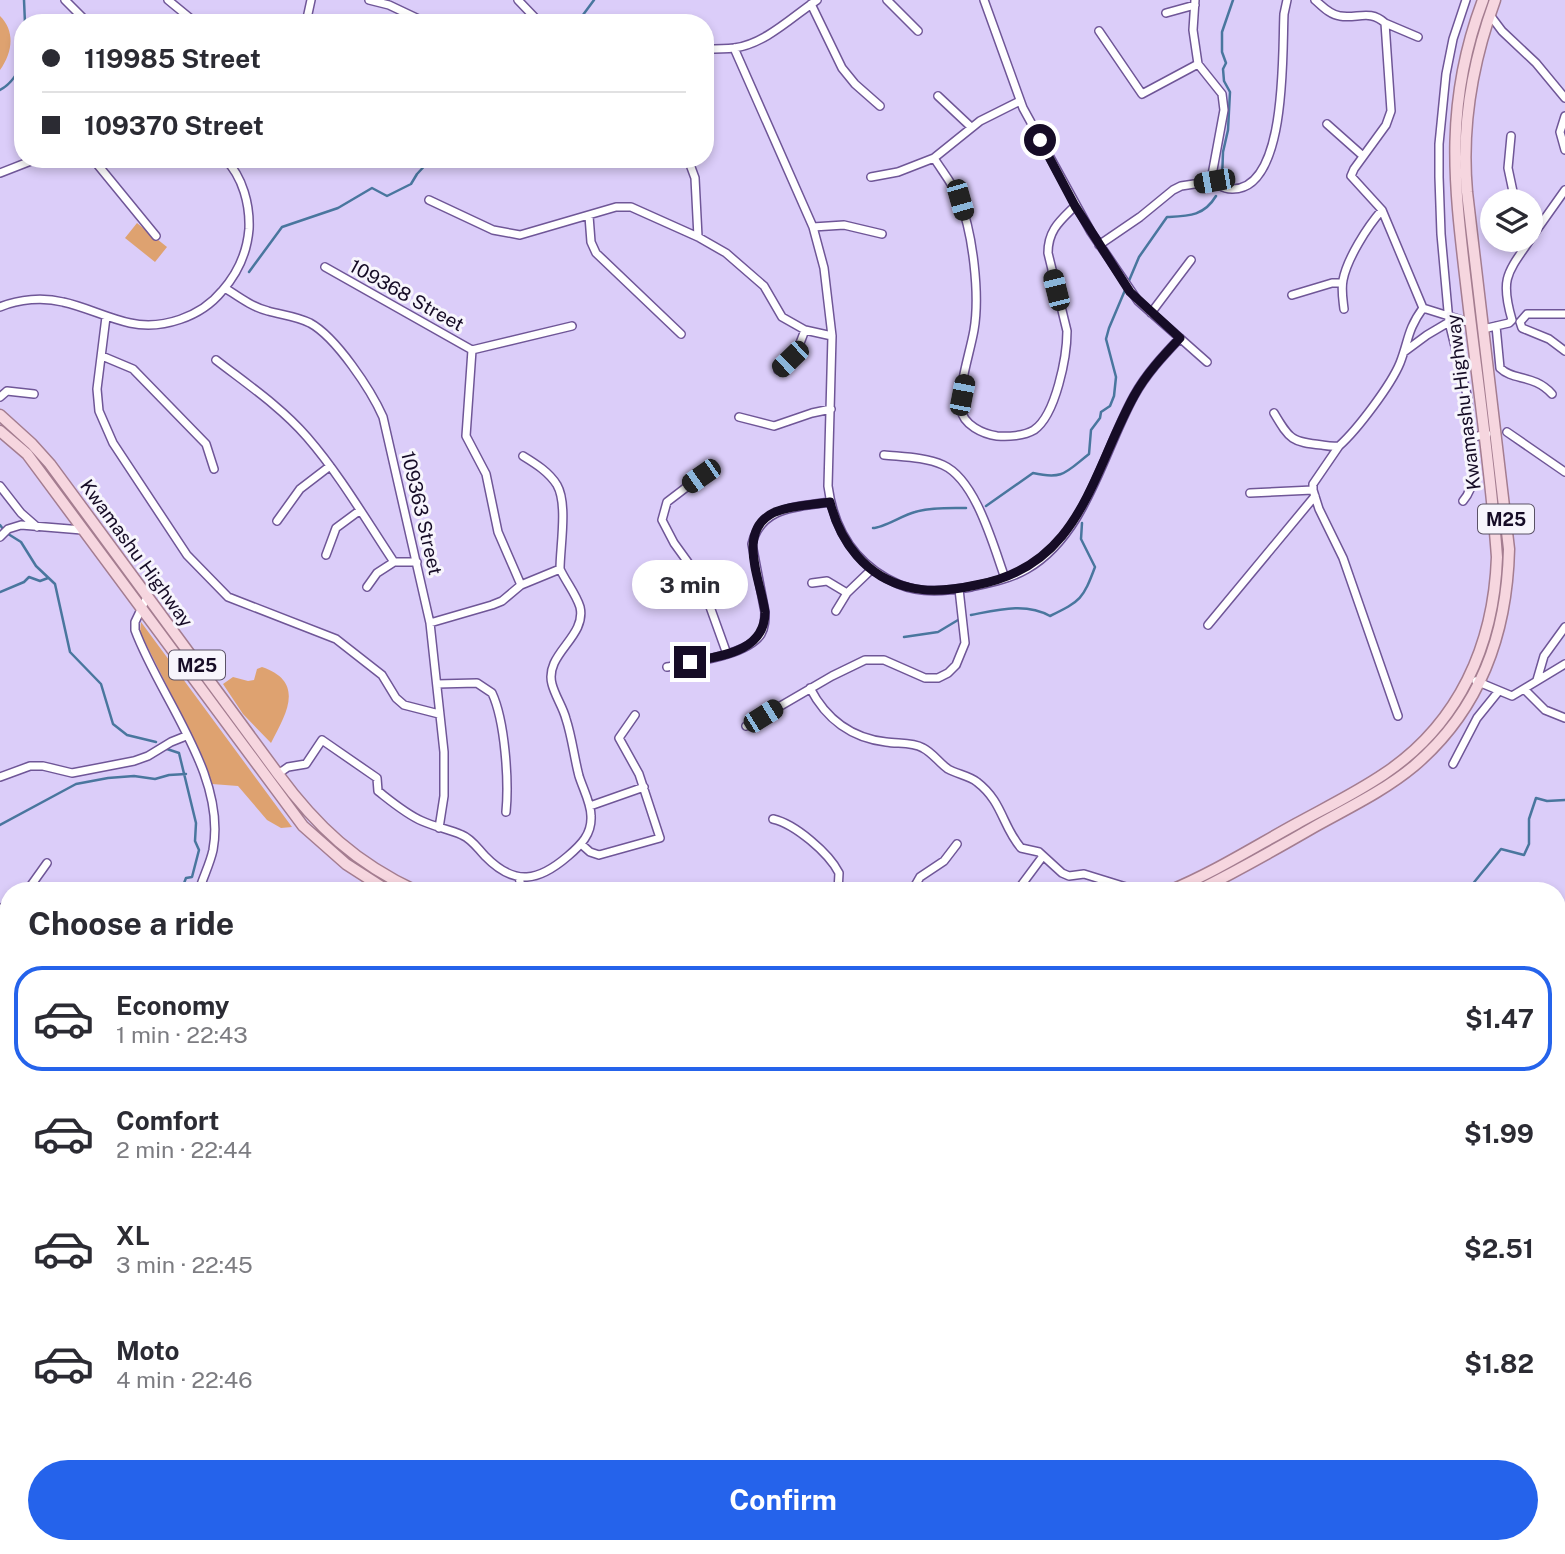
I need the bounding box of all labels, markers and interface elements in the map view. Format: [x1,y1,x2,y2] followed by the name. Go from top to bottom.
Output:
[84,43,261,74] text: 119985 Street
[84,110,264,141] text: 109370 Street
[1024,124,1056,156] route start
[1192,167,1237,195] car
[945,177,976,223] car
[1480,189,1543,252] map controls
[1480,189,1543,252] button: layers
[346,255,468,335] street label: 109368 Street
[1041,267,1072,313] car
[1441,313,1485,491] street label: Kwamashu Highway
[768,337,813,381] car
[948,372,977,418] car
[397,449,447,577] street label: 109363 Street
[678,455,725,497] car
[76,475,198,631] street label: Kwamashu Highway
[1478,504,1534,534] road number: M25
[632,560,748,610] callout: 3 min
[660,571,720,598] text: 3 min
[674,646,706,678] route end
[169,650,225,680] road number: M25
[740,696,787,736] car
[28,905,234,942] text: Choose a ride
[32,987,95,1050] icon: car
[116,990,229,1021] text: Economy
[1465,1003,1534,1034] text: $1.47
[116,1021,248,1048] text: 1 min · 22:43
[32,1102,95,1165] icon: car
[116,1105,219,1136] text: Comfort
[1464,1118,1534,1149] text: $1.99
[116,1136,252,1163] text: 2 min · 22:44
[32,1217,95,1280] icon: car
[116,1220,150,1251] text: XL
[1464,1233,1534,1264] text: $2.51
[116,1251,253,1278] text: 3 min · 22:45
[32,1332,95,1395] icon: car
[116,1335,179,1366] text: Moto
[1464,1348,1534,1379] text: $1.82
[116,1366,253,1393] text: 4 min · 22:46
[28,1460,1538,1540] button: Confirm

